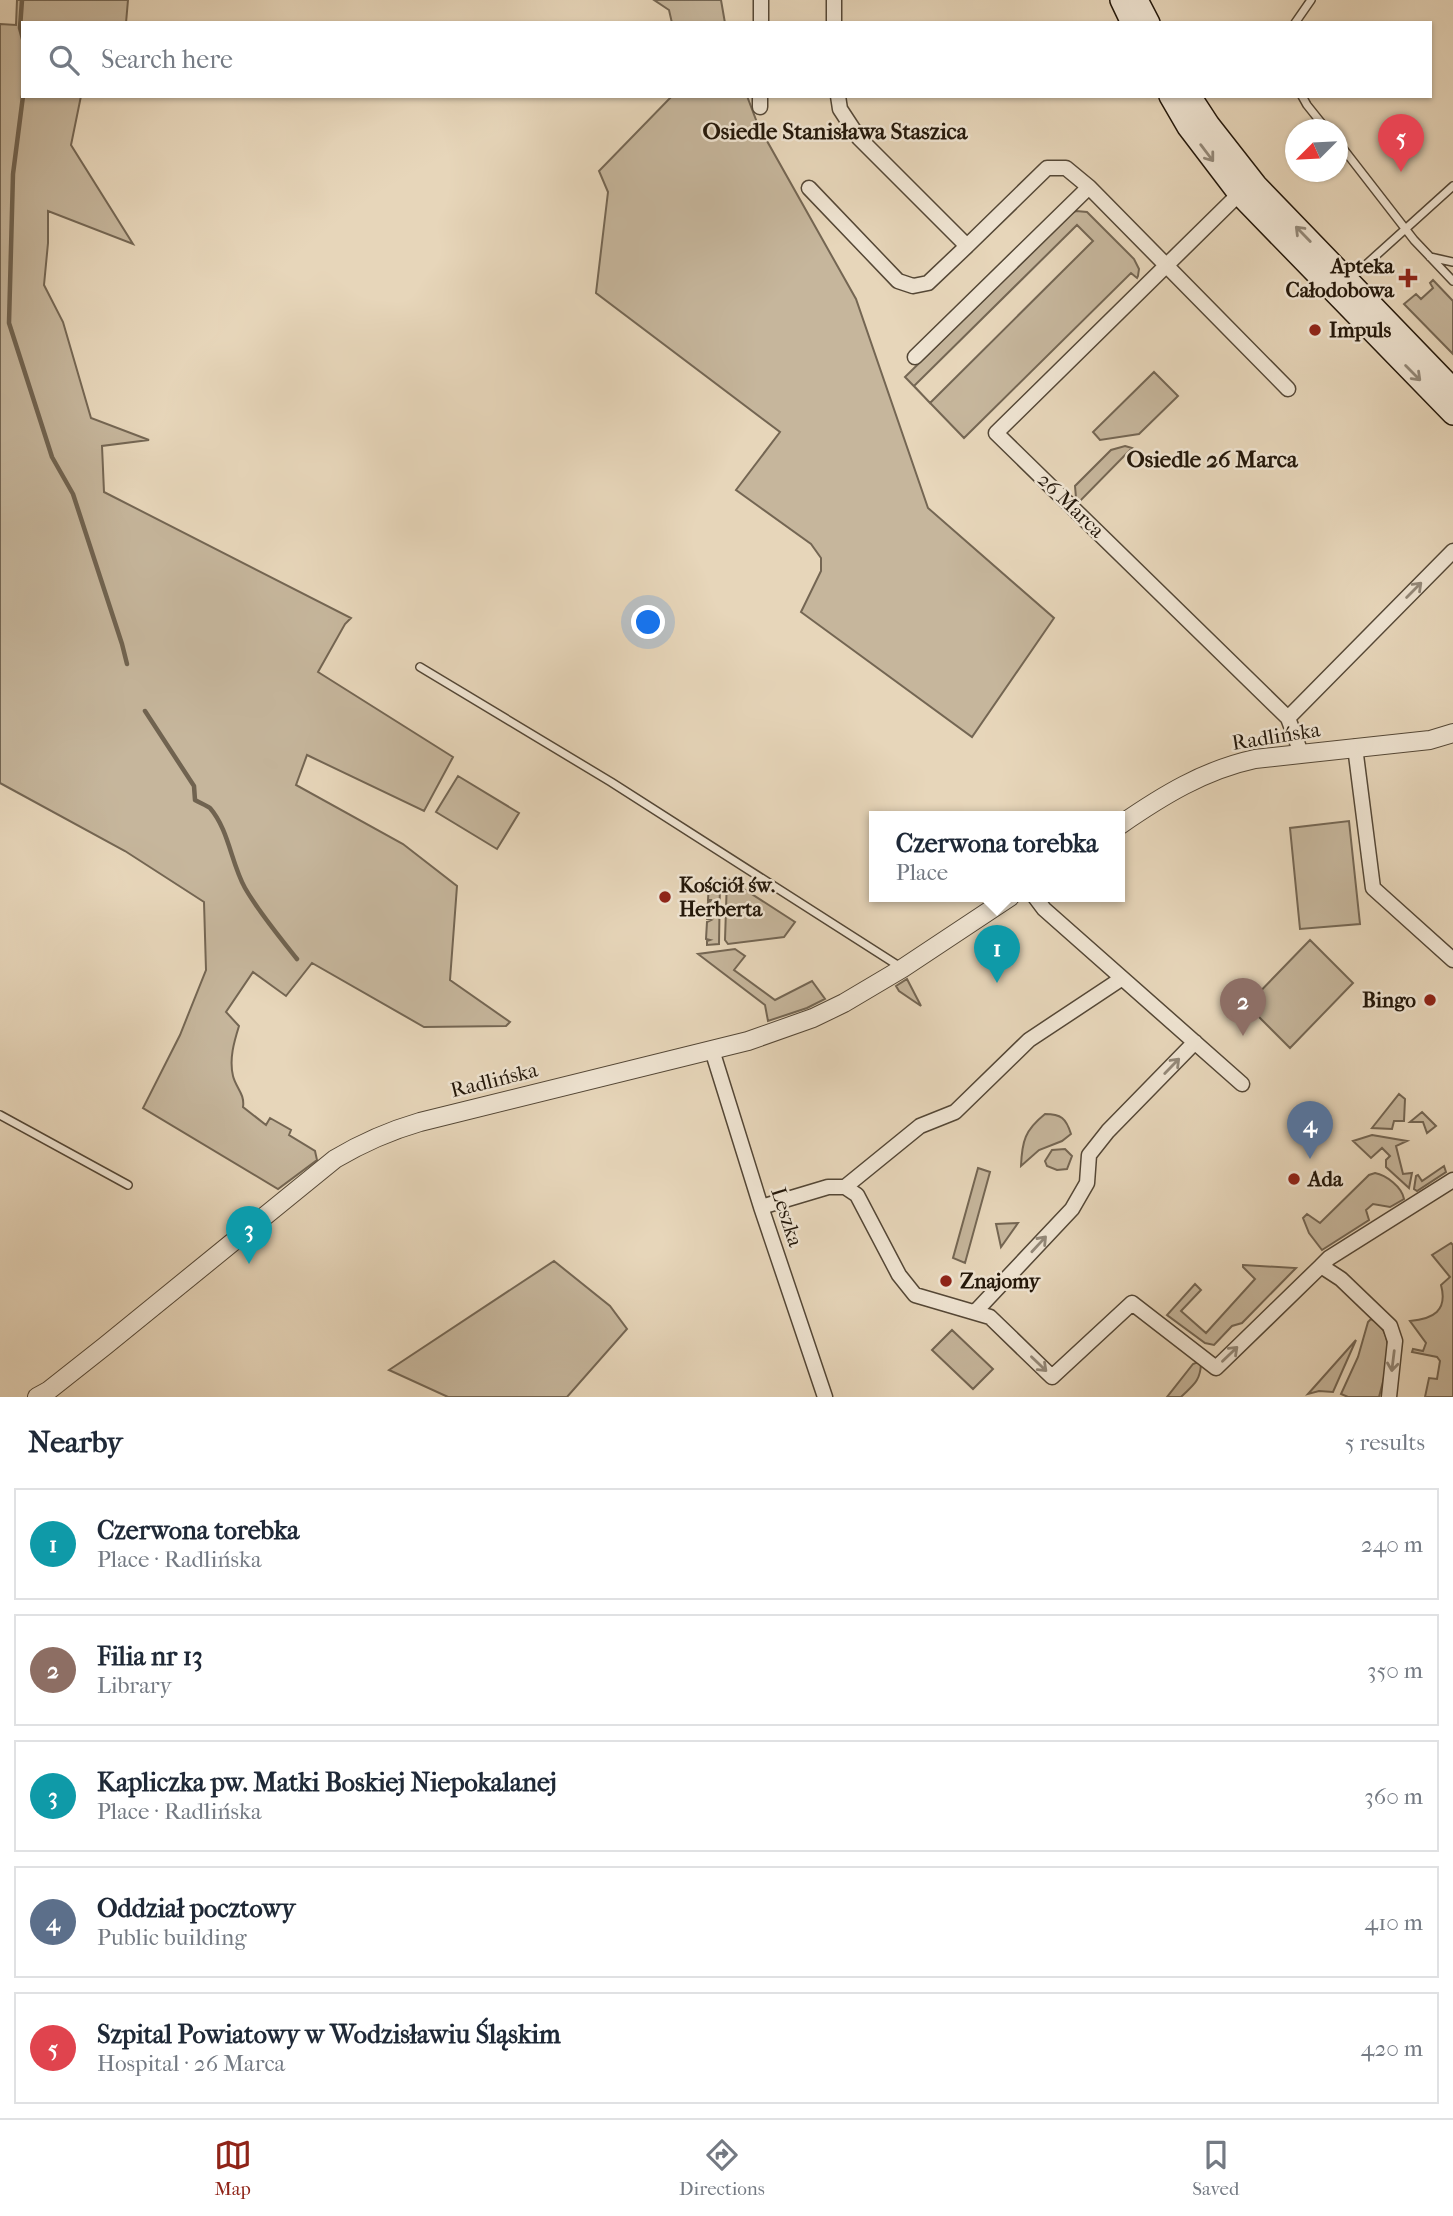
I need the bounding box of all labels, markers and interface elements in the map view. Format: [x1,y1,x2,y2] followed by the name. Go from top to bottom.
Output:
[21,21,1432,98] search box
[45,41,83,79] icon: search
[101,44,233,75] text: Search here
[1378,114,1424,172] pin: 5
[703,118,969,145] district label: Osiedle Stanisława Staszica
[1285,119,1348,182] north arrow
[1200,143,1215,162] one-way arrow
[1295,226,1312,243] one-way arrow
[1286,254,1395,302] place label: Apteka Całodobowa
[1400,270,1416,286] marker: Apteka Całodobowa
[1329,318,1392,342] place label: Impuls
[1307,322,1323,338] marker: Impuls
[1404,364,1421,381] one-way arrow
[1126,446,1299,473] district label: Osiedle 26 Marca
[1033,467,1110,543] street label: 26 Marca
[1405,582,1422,599] one-way arrow
[631,605,665,639] your location
[1230,717,1322,755] street label: Radlińska
[869,811,1125,902] popup
[896,828,1098,859] text: Czerwona torebka
[896,859,948,886] text: Place
[679,873,775,921] place label: Kościół św. Herberta
[657,889,673,905] marker: Kościół św. Herberta
[974,925,1020,983] pin: 1
[1220,978,1266,1036] pin: 2
[1362,988,1416,1012] place label: Bingo
[1422,992,1438,1008] marker: Bingo
[1163,1057,1180,1074] one-way arrow
[448,1058,540,1102] street label: Radlińska
[1287,1101,1333,1159] pin: 4
[1306,1167,1344,1191] place label: Ada
[1286,1171,1302,1187] marker: Ada
[766,1184,808,1250] street label: Leszka
[226,1206,272,1264] pin: 3
[1031,1236,1048,1253] one-way arrow
[960,1269,1042,1293] place label: Znajomy
[938,1273,954,1289] marker: Znajomy
[1221,1346,1238,1363] one-way arrow
[1386,1349,1399,1372] one-way arrow
[1030,1356,1047,1373] one-way arrow
[28,1425,123,1460] text: Nearby
[1345,1429,1425,1456] text: 5 results
[97,1515,299,1546] text: Czerwona torebka
[49,1531,57,1558] text: 1
[1361,1531,1423,1558] text: 240 m
[97,1546,262,1573] text: Place · Radlińska
[97,1641,203,1672] text: Filia nr 13
[47,1657,59,1684] text: 2
[1367,1657,1423,1684] text: 350 m
[97,1672,172,1699] text: Library
[97,1767,557,1798] text: Kapliczka pw. Matki Boskiej Niepokalanej
[48,1783,58,1810] text: 3
[1364,1783,1423,1810] text: 360 m
[97,1798,262,1825] text: Place · Radlińska
[97,1893,295,1924] text: Oddział pocztowy
[46,1909,60,1936] text: 4
[1365,1909,1423,1936] text: 410 m
[97,1924,247,1951] text: Public building
[97,2019,561,2050] text: Szpital Powiatowy w Wodzisławiu Śląskim
[48,2035,58,2062] text: 5
[1361,2035,1423,2062] text: 420 m
[97,2050,285,2077] text: Hospital · 26 Marca
[214,2136,252,2200] tab: Map
[679,2136,765,2200] tab: Directions
[1192,2136,1239,2200] tab: Saved

